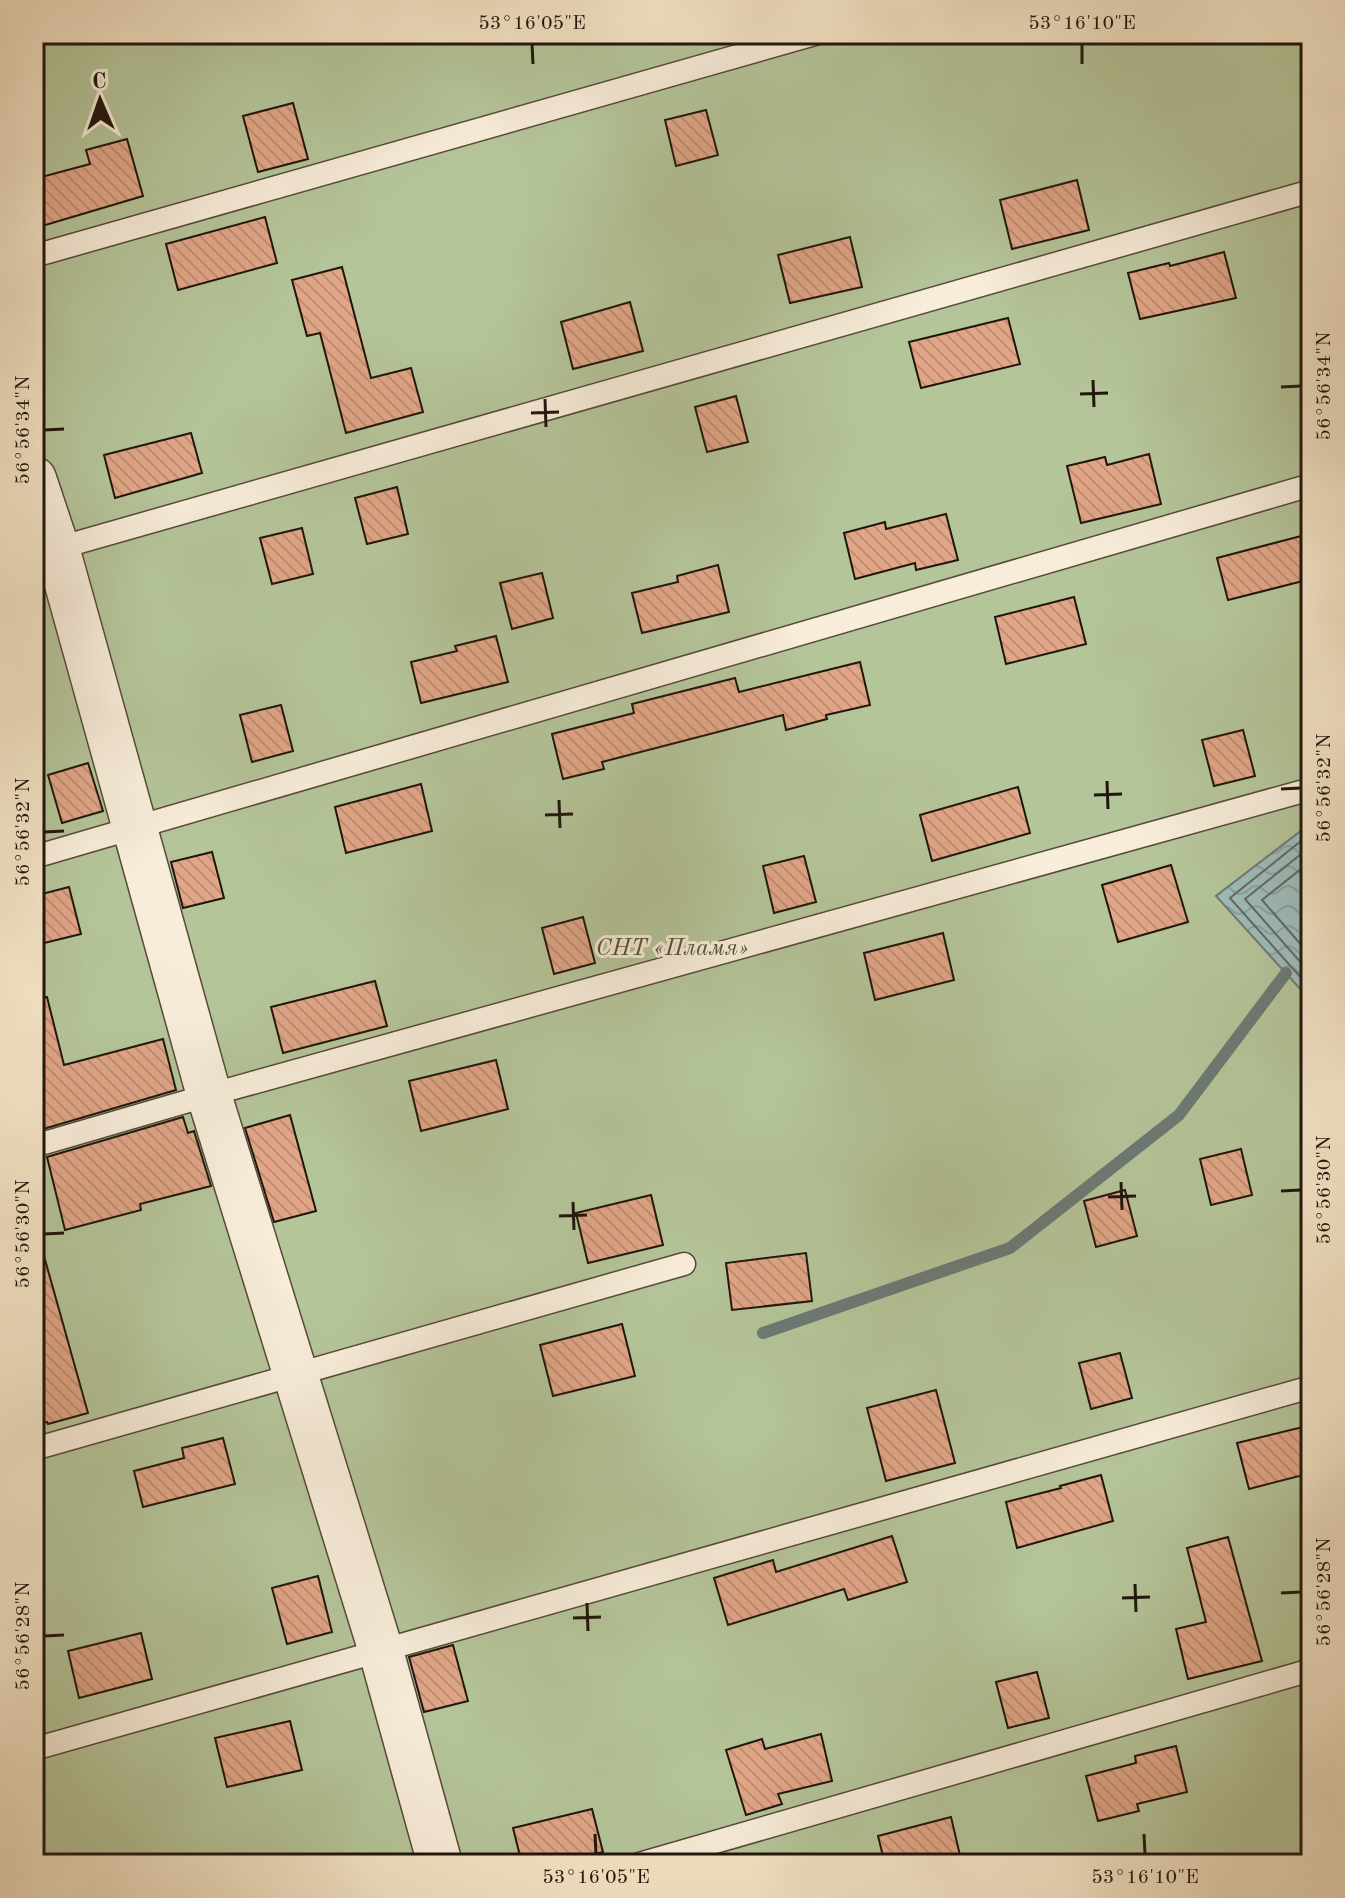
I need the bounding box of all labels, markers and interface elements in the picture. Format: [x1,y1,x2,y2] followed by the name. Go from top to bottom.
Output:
[478,14,586,34] text: 53°16'05"E
[1028,14,1136,34] text: 53°16'10"E
[60,60,140,140] north arrow
[92,71,107,93] text: С
[1315,331,1335,441] text: 56°56'34"N
[14,375,34,485] text: 56°56'34"N
[1315,733,1335,843] text: 56°56'32"N
[14,777,34,887] text: 56°56'32"N
[596,937,748,961] park label: СНТ «Пламя»
[1315,1135,1335,1245] text: 56°56'30"N
[14,1179,34,1289] text: 56°56'30"N
[1315,1537,1335,1647] text: 56°56'28"N
[14,1581,34,1691] text: 56°56'28"N
[542,1868,650,1888] text: 53°16'05"E
[1091,1868,1199,1888] text: 53°16'10"E

